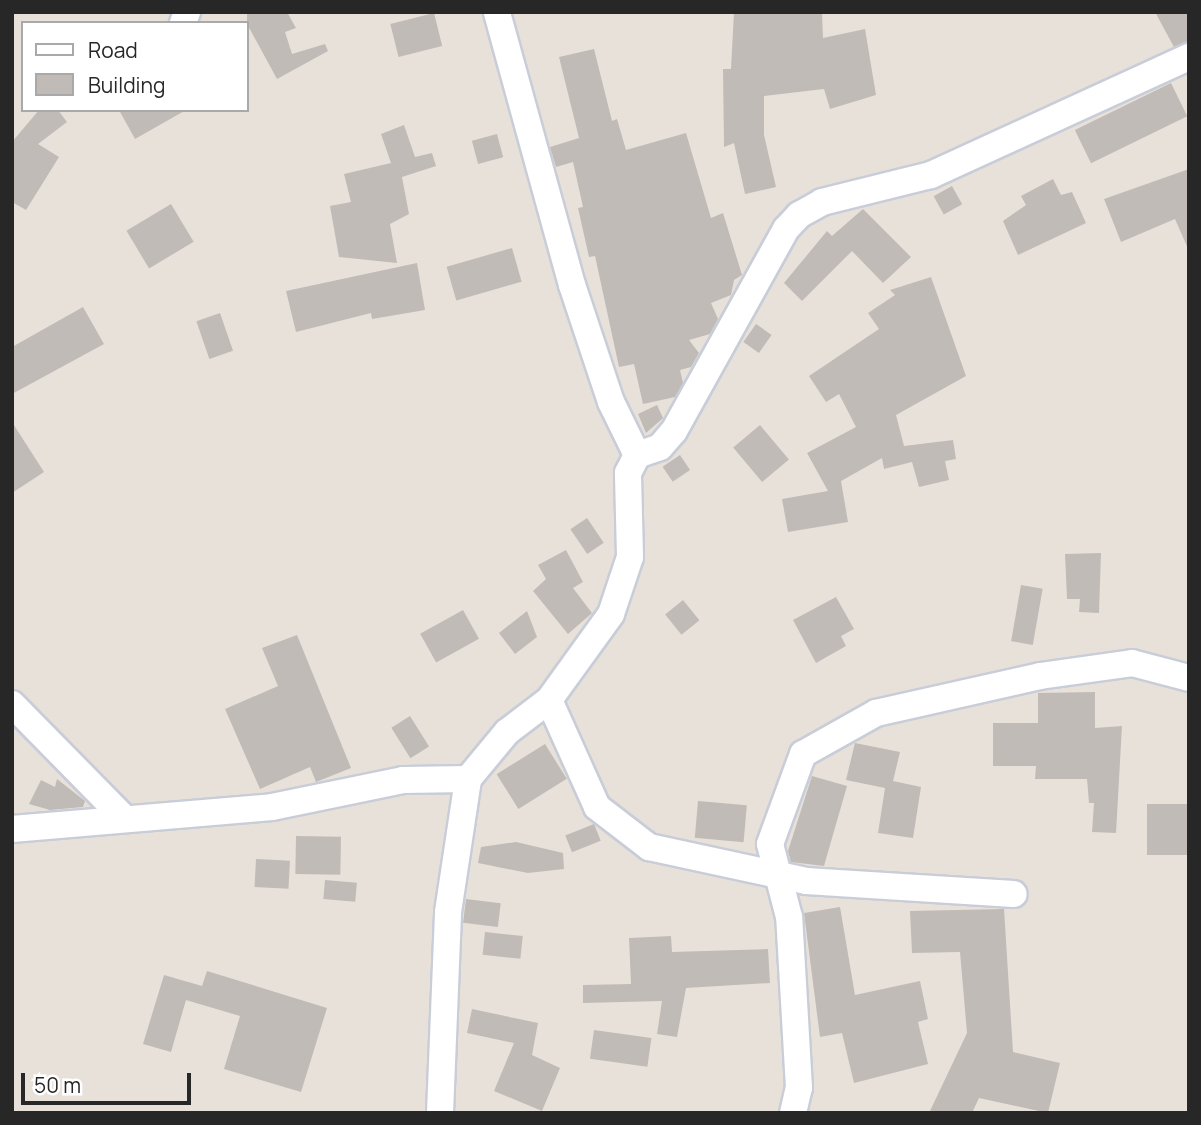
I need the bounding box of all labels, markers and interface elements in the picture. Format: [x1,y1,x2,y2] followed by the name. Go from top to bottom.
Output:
[21,21,248,112] legend
[88,36,138,64] text: Road
[88,71,165,99] text: Building
[24,1058,194,1102] scale bar
[34,1071,81,1099] text: 50 m

